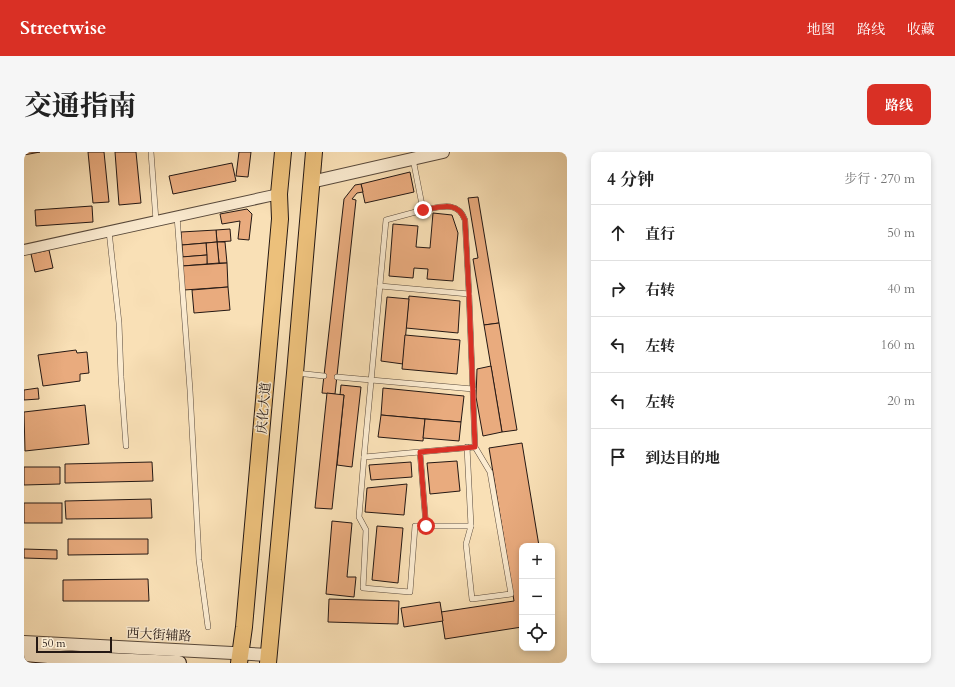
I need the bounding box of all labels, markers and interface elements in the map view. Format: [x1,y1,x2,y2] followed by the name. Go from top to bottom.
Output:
[20,15,107,41] text: Streetwise
[807,20,835,39] text: 地图
[857,20,885,39] text: 路线
[907,20,935,39] text: 收藏
[867,84,931,125] button: 路线
[24,87,136,125] text: 交通指南
[607,168,654,191] text: 4 分钟
[844,170,915,188] text: 步行 · 270 m
[414,201,432,219] route end
[607,222,629,244] icon: ahead
[645,224,675,244] text: 直行
[887,224,915,242] text: 50 m
[607,278,629,300] icon: right
[645,280,675,300] text: 右转
[887,280,915,298] text: 40 m
[607,334,629,356] icon: left
[645,336,675,356] text: 左转
[881,336,915,354] text: 160 m
[253,381,275,435] street label: 庆化大道
[607,390,629,412] icon: left
[645,392,675,412] text: 左转
[887,392,915,410] text: 20 m
[607,446,629,468] icon: arrive
[645,448,720,468] text: 到达目的地
[417,517,435,535] route start
[519,543,555,651] map controls
[519,543,555,579] button: +
[519,579,555,615] button: −
[519,615,555,651] button: locate
[126,624,192,646] street label: 西大街辅路
[36,635,112,654] scale bar
[42,636,66,651] text: 50 m

